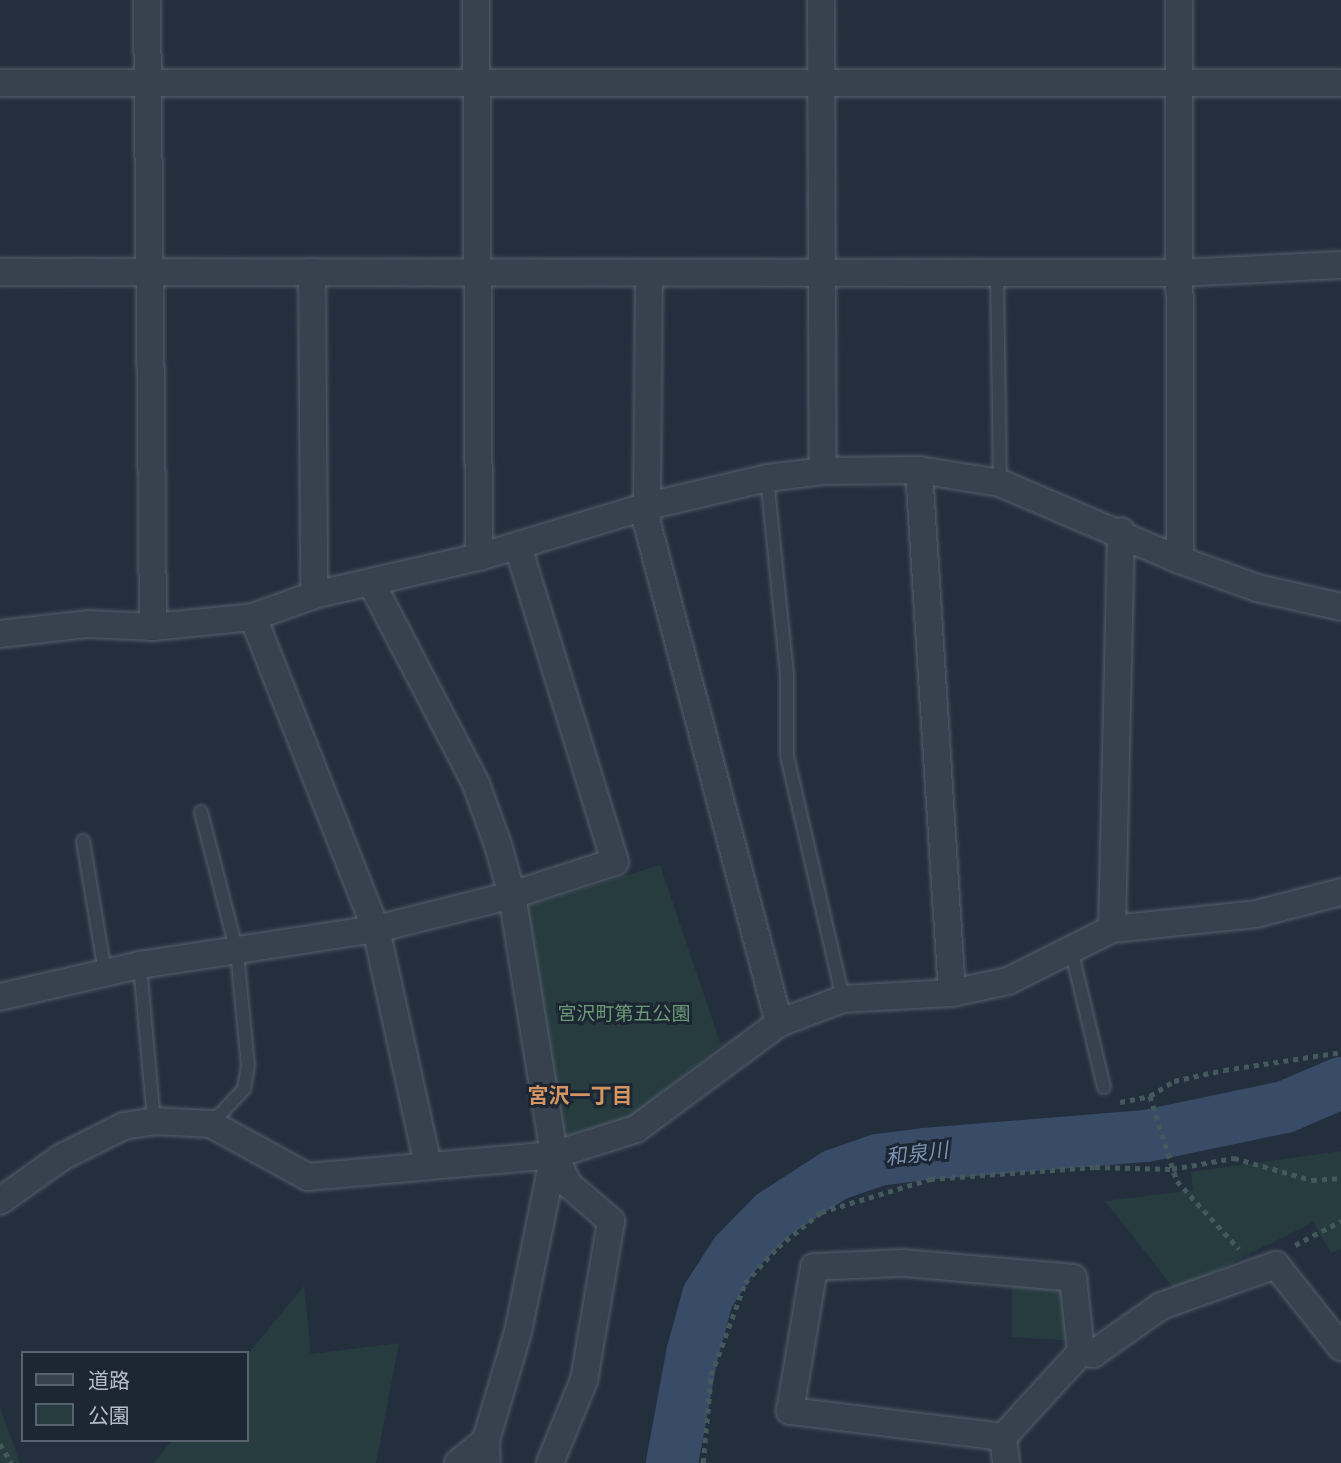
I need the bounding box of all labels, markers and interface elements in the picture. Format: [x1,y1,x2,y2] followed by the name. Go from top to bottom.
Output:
[558,1005,690,1027] park label: 宮沢町第五公園
[528,1085,632,1111] district label: 宮沢一丁目
[884,1140,950,1172] water label: 和泉川
[21,1351,248,1442] legend
[88,1369,130,1396] text: 道路
[88,1404,130,1431] text: 公園

